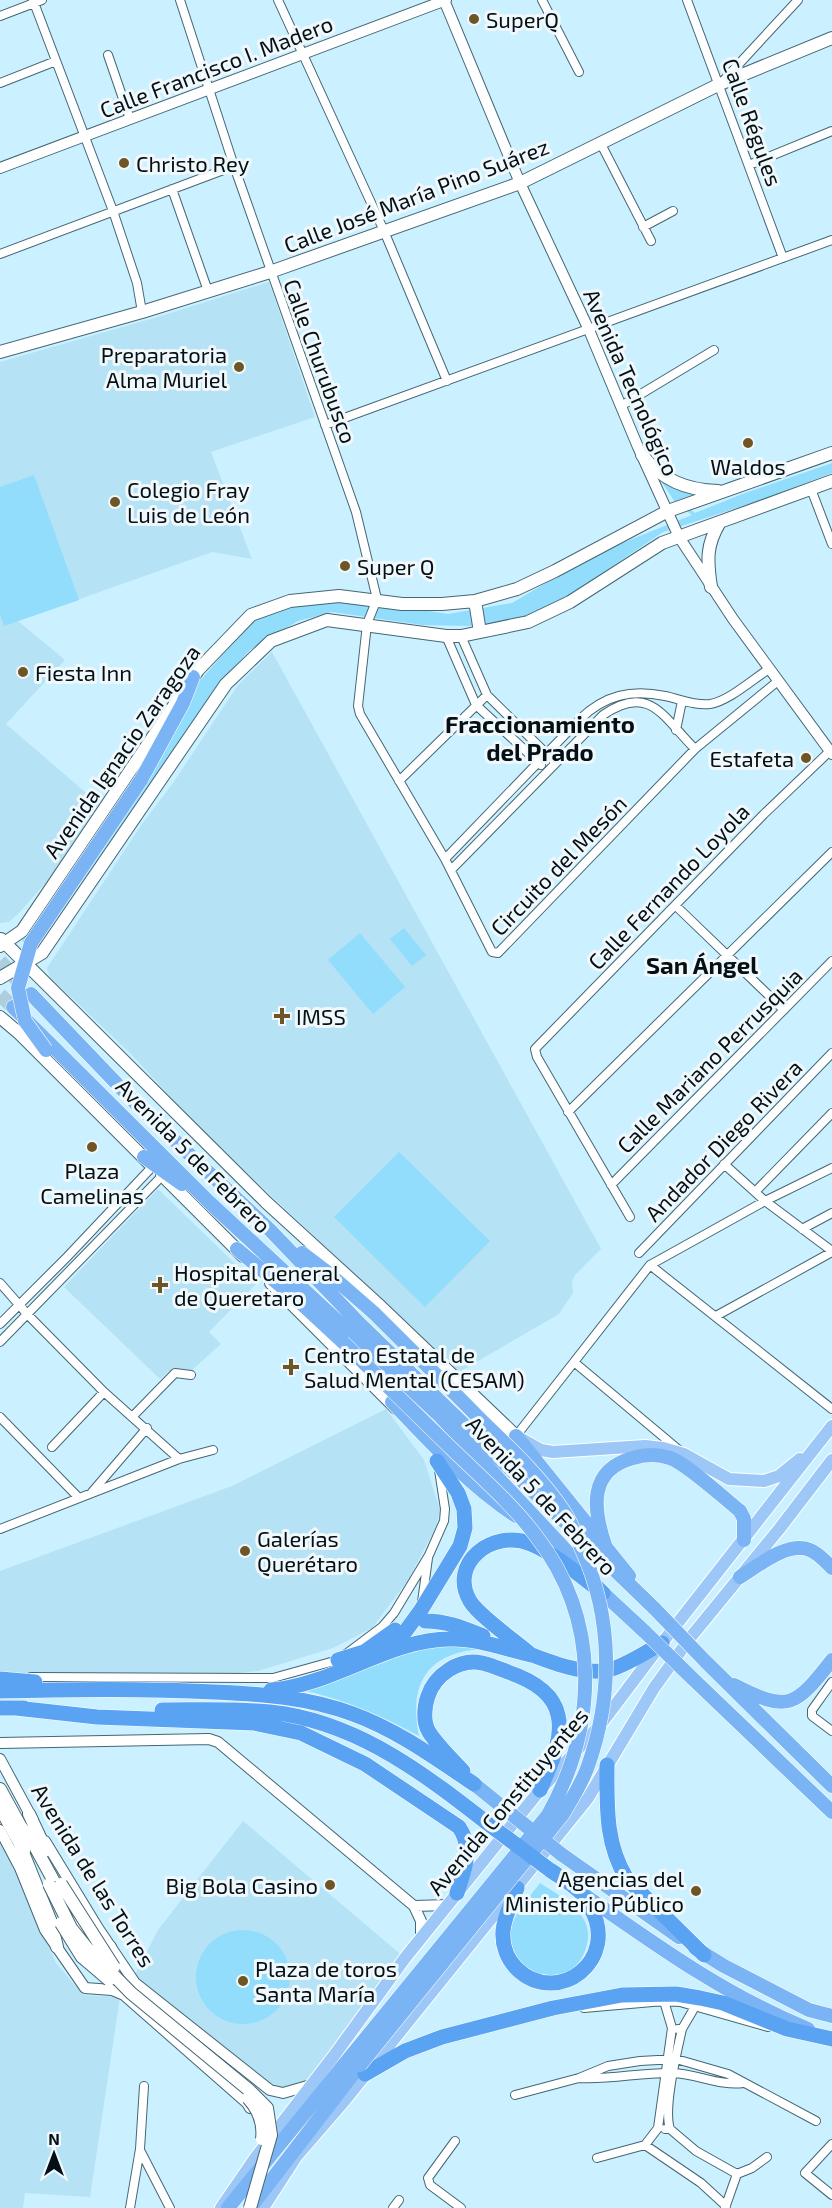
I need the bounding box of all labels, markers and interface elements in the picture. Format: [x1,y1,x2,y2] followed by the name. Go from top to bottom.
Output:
[486,6,559,33] place label: SuperQ
[96,10,336,122] street label: Calle Francisco I. Madero
[467,12,481,26] marker: SuperQ
[718,55,788,189] street label: Calle Régules
[280,132,552,258] street label: Calle José María Pino Suárez
[136,150,250,176] place label: Christo Rey
[117,156,131,170] marker: Christo Rey
[279,275,363,447] street label: Calle Churubusco
[579,284,685,480] street label: Avenida Tecnológico
[101,341,227,392] place label: Preparatoria Alma Muriel
[232,360,246,374] marker: Preparatoria Alma Muriel
[741,436,755,450] marker: Waldos
[710,453,786,479] place label: Waldos
[127,476,250,527] place label: Colegio Fray Luis de León
[108,495,122,509] marker: Colegio Fray Luis de León
[357,553,434,580] place label: Super Q
[338,559,352,573] marker: Super Q
[37,639,205,863] street label: Avenida Ignacio Zaragoza
[35,659,132,685] place label: Fiesta Inn
[16,665,30,679] marker: Fiesta Inn
[445,709,635,766] district label: Fraccionamiento del Prado
[710,745,794,771] place label: Estafeta
[799,751,813,765] marker: Estafeta
[485,790,631,940] street label: Circuito del Mesón
[582,798,754,974] street label: Calle Fernando Loyola
[646,950,758,979] district label: San Ángel
[611,962,807,1158] street label: Calle Mariano Perrusquia
[296,1003,346,1029] place label: IMSS
[273,1007,291,1025] marker: IMSS
[639,1054,807,1226] street label: Andador Diego Rivera
[111,1072,277,1238] street label: Avenida 5 de Febrero
[85,1140,99,1154] marker: Plaza Camelinas
[40,1157,144,1208] place label: Plaza Camelinas
[174,1259,340,1311] place label: Hospital General de Queretaro
[151,1276,169,1294] marker: Hospital General de Queretaro
[304,1341,525,1392] place label: Centro Estatal de Salud Mental (CESAM)
[282,1358,300,1376] marker: Centro Estatal de Salud Mental (CESAM)
[462,1410,622,1580] street label: Avenida 5 de Febrero
[257,1525,358,1577] place label: Galerías Querétaro
[238,1544,252,1558] marker: Galerías Querétaro
[421,1702,593,1900] street label: Avenida Constituyentes
[27,1779,161,1971] street label: Avenida de las Torres
[505,1865,684,1916] place label: Agencias del Ministerio Público
[166,1872,318,1898] place label: Big Bola Casino
[323,1878,337,1892] marker: Big Bola Casino
[689,1884,703,1898] marker: Agencias del Ministerio Público
[255,1955,397,2006] place label: Plaza de toros Santa María
[236,1974,250,1988] marker: Plaza de toros Santa María
[24,2124,84,2184] north arrow
[48,2129,60,2148] text: N

